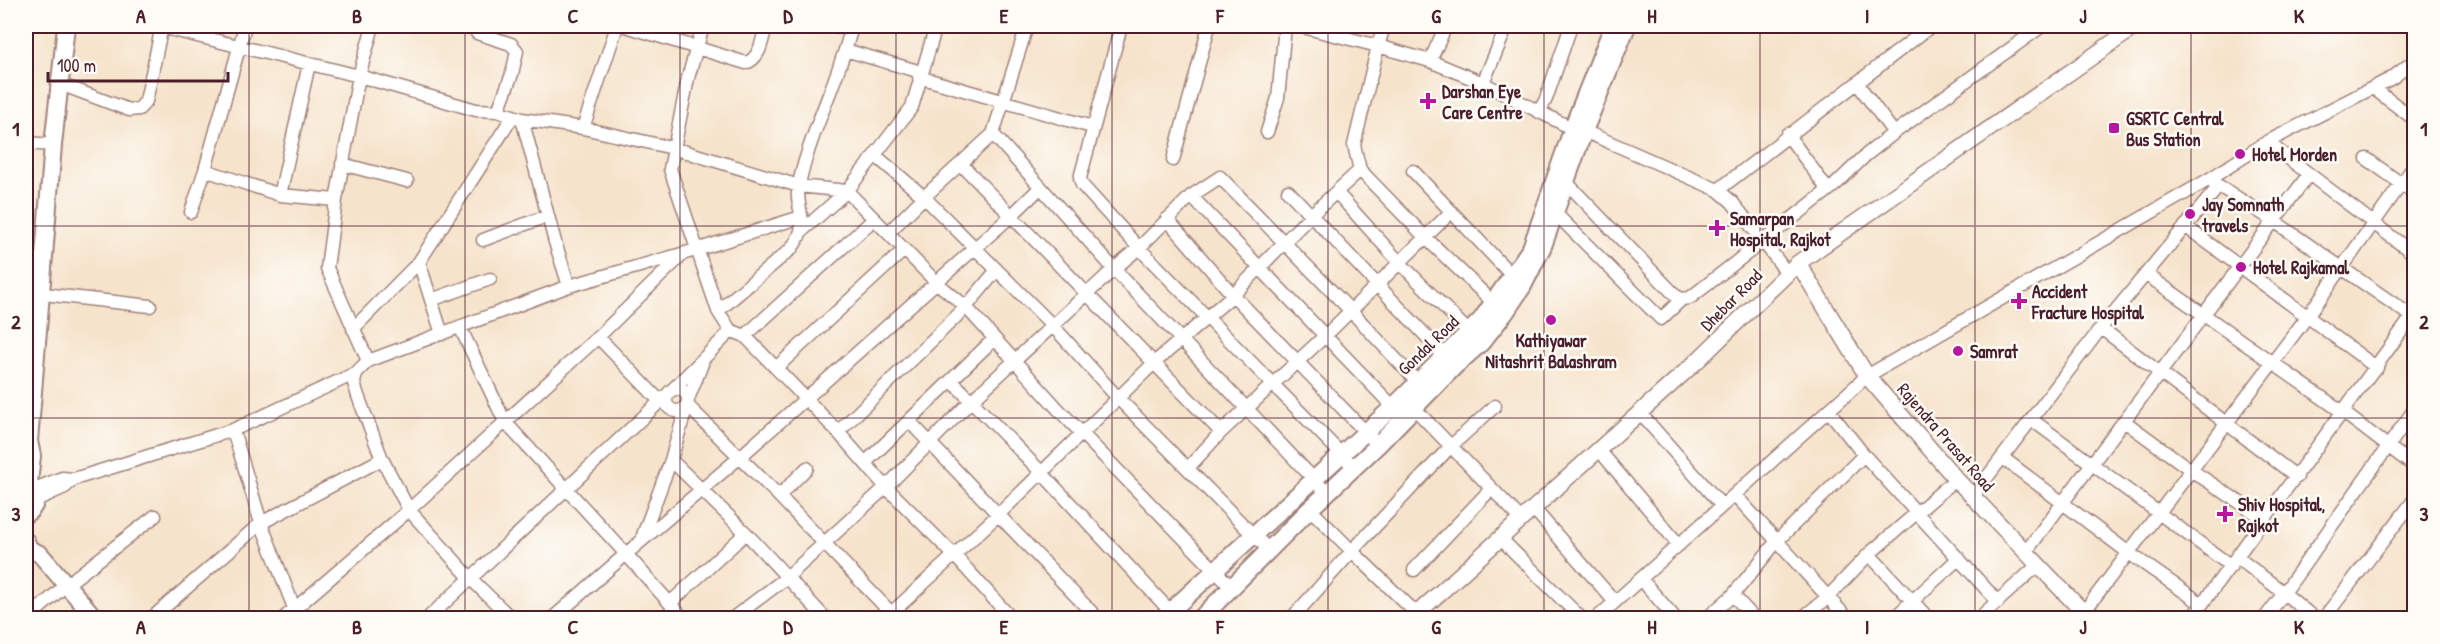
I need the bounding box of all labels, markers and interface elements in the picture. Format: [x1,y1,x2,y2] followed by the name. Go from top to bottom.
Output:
[136,2,146,29] text: A
[352,2,362,29] text: B
[568,2,579,29] text: C
[783,2,793,29] text: D
[1000,2,1009,29] text: E
[1215,2,1225,29] text: F
[1431,2,1441,29] text: G
[1647,2,1657,29] text: H
[1865,2,1869,29] text: I
[2079,2,2087,29] text: J
[2294,2,2305,29] text: K
[48,45,228,83] scale bar
[57,53,96,78] text: 100 m
[1442,79,1523,125] place label: Darshan Eye Care Centre
[1419,92,1437,110] marker: Darshan Eye Care Centre
[2126,106,2225,152] place label: GSRTC Central Bus Station
[12,115,20,142] text: 1
[2420,115,2428,142] text: 1
[2107,121,2121,135] marker: GSRTC Central Bus Station
[2252,142,2337,167] place label: Hotel Morden
[2233,147,2247,161] marker: Hotel Morden
[2201,192,2285,238] place label: Jay Somnath travels
[1730,206,1831,253] place label: Samarpan Hospital, Rajkot
[2183,207,2197,221] marker: Jay Somnath travels
[1708,219,1726,237] marker: Samarpan Hospital, Rajkot
[2253,255,2350,280] place label: Hotel Rajkamal
[2234,260,2248,274] marker: Hotel Rajkamal
[1694,263,1768,337] street label: Dhebar Road
[2031,279,2145,326] place label: Accident Fracture Hospital
[2010,292,2028,310] marker: Accident Fracture Hospital
[11,308,21,335] text: 2
[2419,308,2429,335] text: 2
[1392,309,1464,381] street label: Gondal Road
[1544,313,1558,327] marker: Kathiyawar Nitashrit Balashram
[1485,328,1617,374] place label: Kathiyawar Nitashrit Balashram
[1970,339,2019,364] place label: Samrat
[1951,344,1965,358] marker: Samrat
[1892,377,2000,497] street label: Rajendra Prasat Road
[2238,492,2326,538] place label: Shiv Hospital, Rajkot
[12,500,21,527] text: 3
[2420,500,2429,527] text: 3
[2216,505,2234,523] marker: Shiv Hospital, Rajkot
[136,613,146,640] text: A
[352,613,362,640] text: B
[568,613,579,640] text: C
[783,613,793,640] text: D
[1000,613,1009,640] text: E
[1215,613,1225,640] text: F
[1431,613,1441,640] text: G
[1647,613,1657,640] text: H
[1865,613,1869,640] text: I
[2079,613,2087,640] text: J
[2294,613,2305,640] text: K

